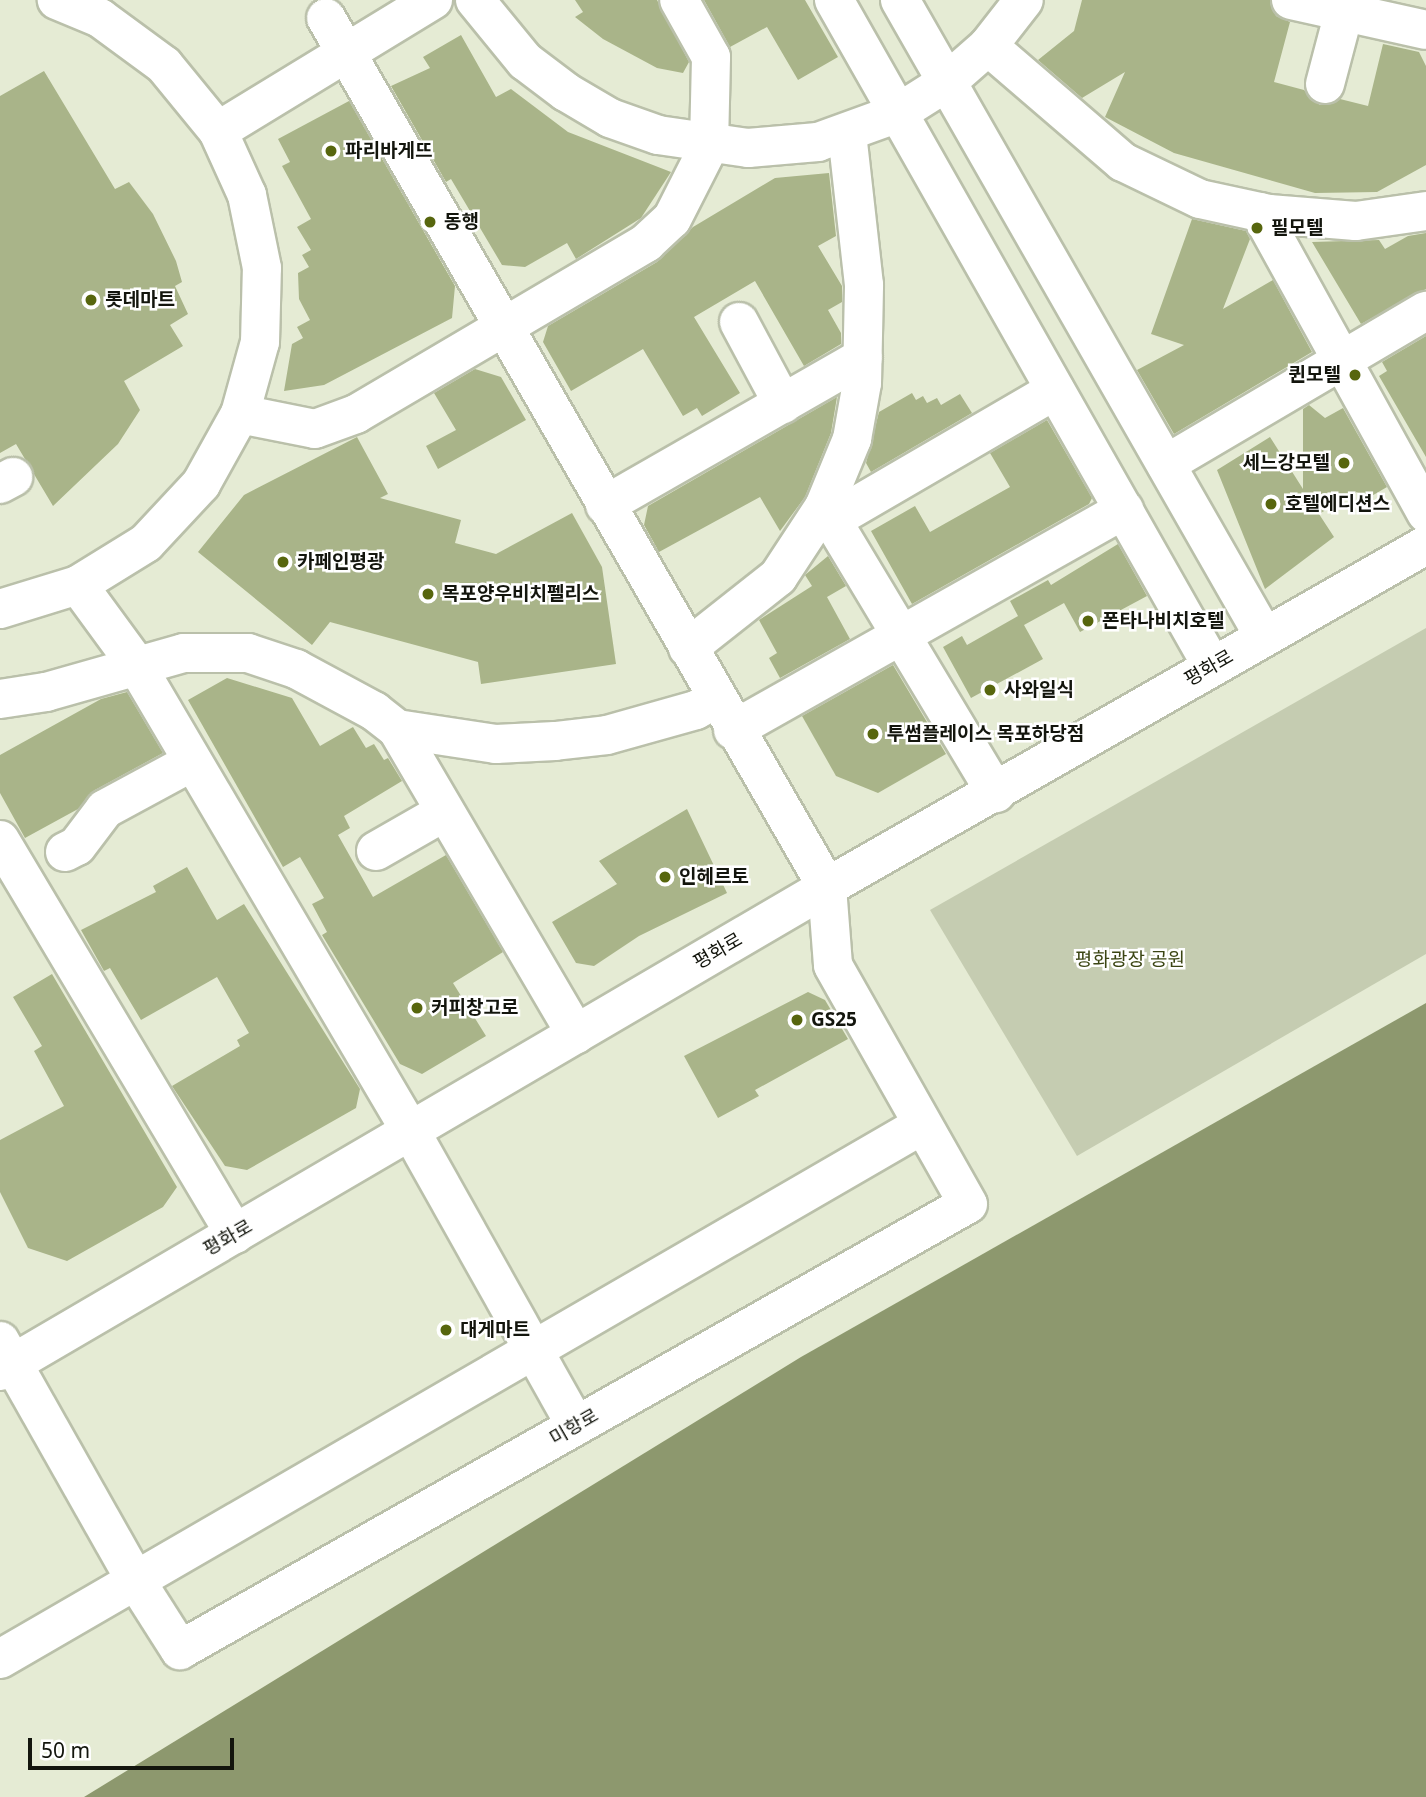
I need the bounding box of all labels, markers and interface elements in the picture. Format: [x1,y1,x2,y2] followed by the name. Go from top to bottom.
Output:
[345,140,432,162] place label: 파리바게뜨
[323,143,339,159] marker: 파리바게뜨
[444,211,479,233] place label: 동행
[422,214,438,230] marker: 동행
[1271,217,1323,239] place label: 필모텔
[1249,220,1265,236] marker: 필모텔
[105,289,175,311] place label: 롯데마트
[83,292,99,308] marker: 롯데마트
[1289,364,1341,386] place label: 퀸모텔
[1347,367,1363,383] marker: 퀸모텔
[1243,452,1330,474] place label: 세느강모텔
[1336,455,1352,471] marker: 세느강모텔
[1285,493,1390,515] place label: 호텔에디션스
[1263,496,1279,512] marker: 호텔에디션스
[297,551,384,573] place label: 카페인평광
[275,554,291,570] marker: 카페인평광
[442,583,599,605] place label: 목포양우비치펠리스
[420,586,436,602] marker: 목포양우비치펠리스
[1102,610,1224,632] place label: 폰타나비치호텔
[1080,613,1096,629] marker: 폰타나비치호텔
[1181,645,1237,691] street label: 평화로
[1004,679,1074,701] place label: 사와일식
[982,682,998,698] marker: 사와일식
[887,723,1084,745] place label: 투썸플레이스 목포하당점
[865,726,881,742] marker: 투썸플레이스 목포하당점
[679,866,749,888] place label: 인헤르토
[657,869,673,885] marker: 인헤르토
[690,928,746,974] street label: 평화로
[1075,949,1185,971] park label: 평화광장 공원
[431,997,518,1019] place label: 커피창고로
[409,1000,425,1016] marker: 커피창고로
[811,1009,857,1031] place label: GS25
[789,1012,805,1028] marker: GS25
[200,1215,256,1261] street label: 평화로
[460,1319,530,1341] place label: 대게마트
[438,1322,454,1338] marker: 대게마트
[546,1404,602,1450] street label: 미항로
[32,1724,238,1768] scale bar
[41,1736,90,1764] text: 50 m

